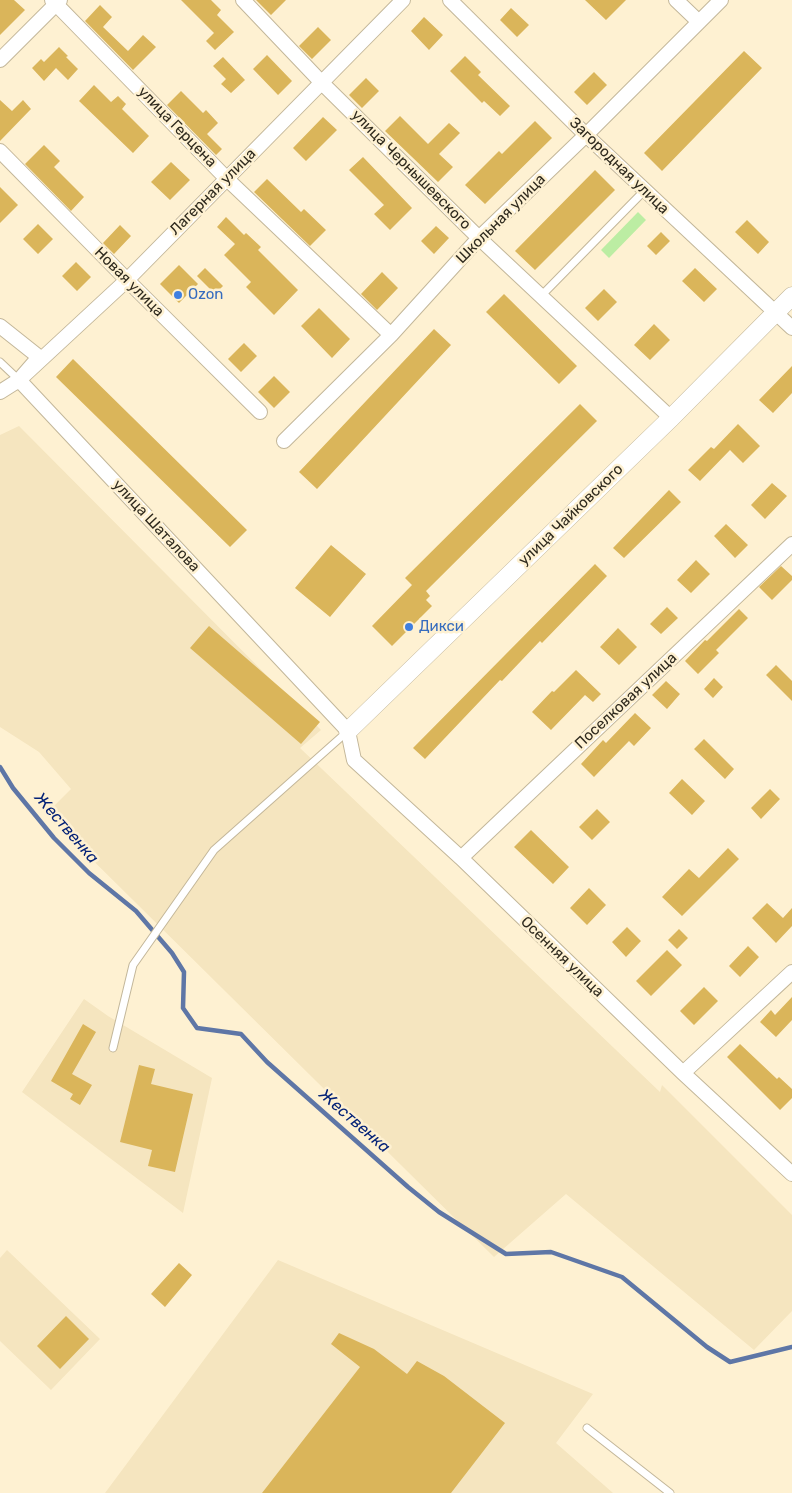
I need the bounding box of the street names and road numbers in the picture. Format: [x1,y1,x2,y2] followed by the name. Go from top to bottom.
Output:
[134,83,220,171] street label: улица Герцена
[347,106,475,234] street label: улица Чернышевского
[565,114,673,218] street label: Загородная улица
[166,145,260,239] street label: Лагерная улица
[453,171,549,267] street label: Школьная улица
[90,243,168,321] street label: Новая улица
[515,461,627,569] street label: улица Чайковского
[109,476,203,576] street label: улица Шаталова
[571,649,681,753] street label: Поселковая улица
[517,913,607,1001] street label: Осенняя улица

